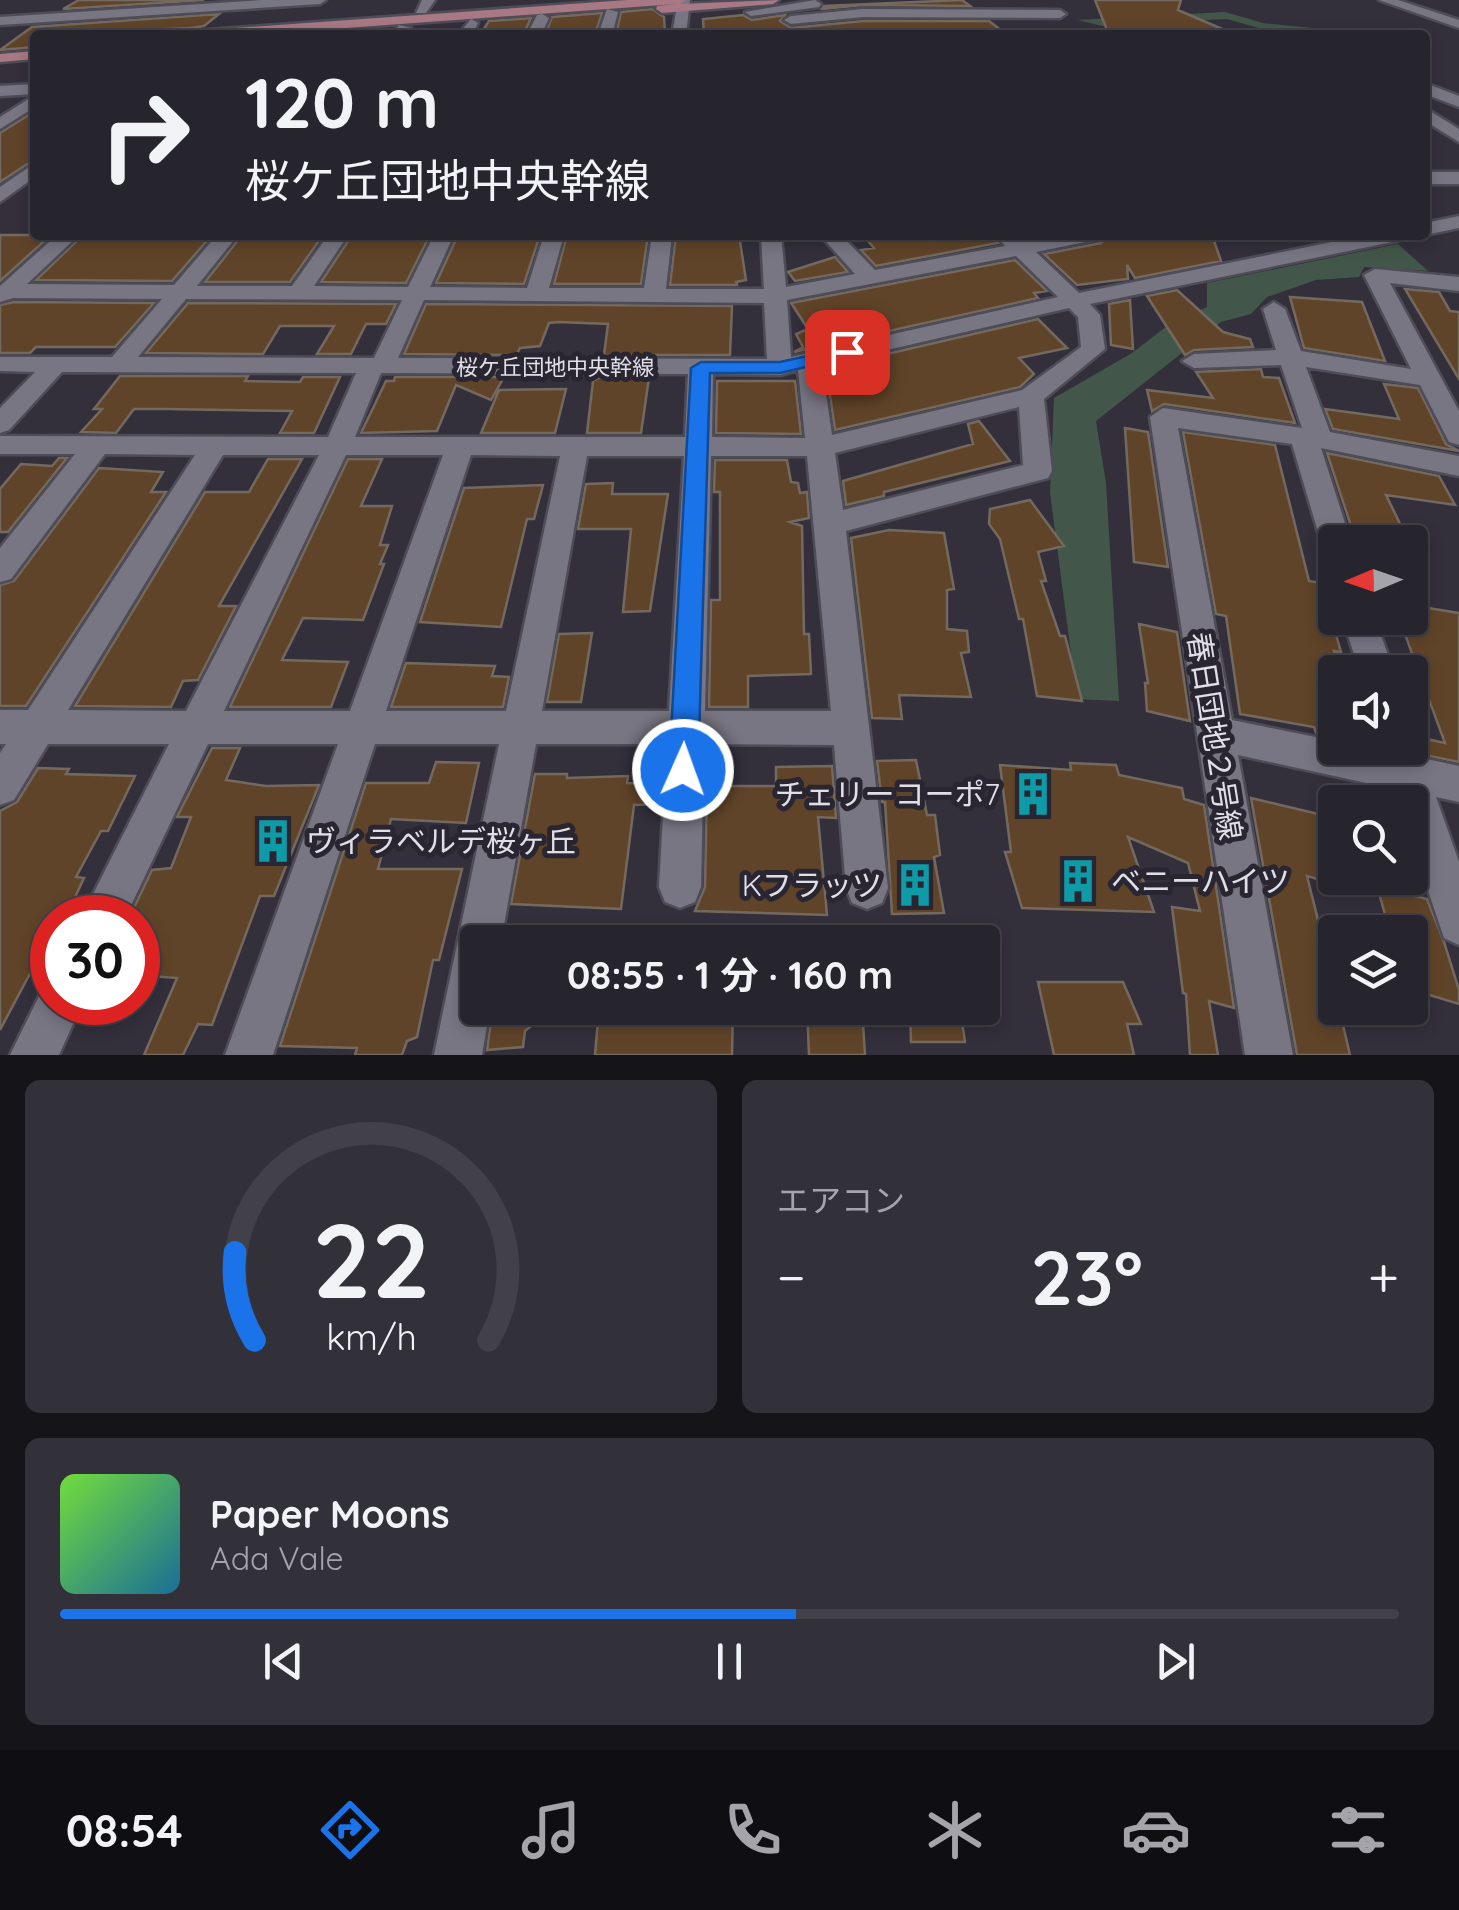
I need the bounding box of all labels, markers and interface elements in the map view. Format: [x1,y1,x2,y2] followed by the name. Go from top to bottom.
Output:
[245,58,439,146] text: 120 m
[80,70,210,200] icon: right
[245,152,650,208] text: 桜ケ丘団地中央幹線
[805,310,890,395] pin
[820,325,875,380] icon: arrive
[456,353,654,381] street label: 桜ケ丘団地中央幹線
[1318,525,1428,635] north arrow
[1318,525,1428,1025] map controls
[1180,629,1250,843] street label: 春日団地２号線
[1318,655,1428,765] button: sound
[631,718,735,822] position arrow
[1009,770,1057,818] building icon: チェリーコーポ7
[775,775,1000,813] place label: チェリーコーポ7
[1318,785,1428,895] button: search
[249,817,297,865] building icon: ヴィラベルデ桜ヶ丘
[306,822,576,860] place label: ヴィラベルデ桜ヶ丘
[1054,857,1102,905] building icon: ベニーハイツ
[891,861,939,909] building icon: Kフラッツ
[1111,862,1290,900] place label: ベニーハイツ
[742,866,882,904] place label: Kフラッツ
[30,895,160,1025] speed limit sign: 30
[1318,915,1428,1025] button: layers
[567,951,893,999] text: 08:55 · 1 分 · 160 m
[777,1180,905,1220] text: エアコン
[312,1194,430,1324] text: 22
[1031,1230,1143,1324] text: 23°
[777,1242,806,1311] text: −
[1368,1242,1399,1311] text: +
[326,1314,416,1359] text: km/h
[210,1490,450,1538] text: Paper Moons
[210,1538,344,1578] text: Ada Vale
[256,1634,311,1689] icon: previous
[702,1634,757,1689] icon: pause
[1148,1634,1203,1689] icon: next
[315,1795,385,1865] icon: directions
[516,1795,586,1865] icon: music
[718,1795,788,1865] icon: phone
[920,1795,990,1865] icon: climate
[1121,1795,1191,1865] icon: car
[1323,1795,1393,1865] icon: filters
[66,1802,183,1858] text: 08:54

